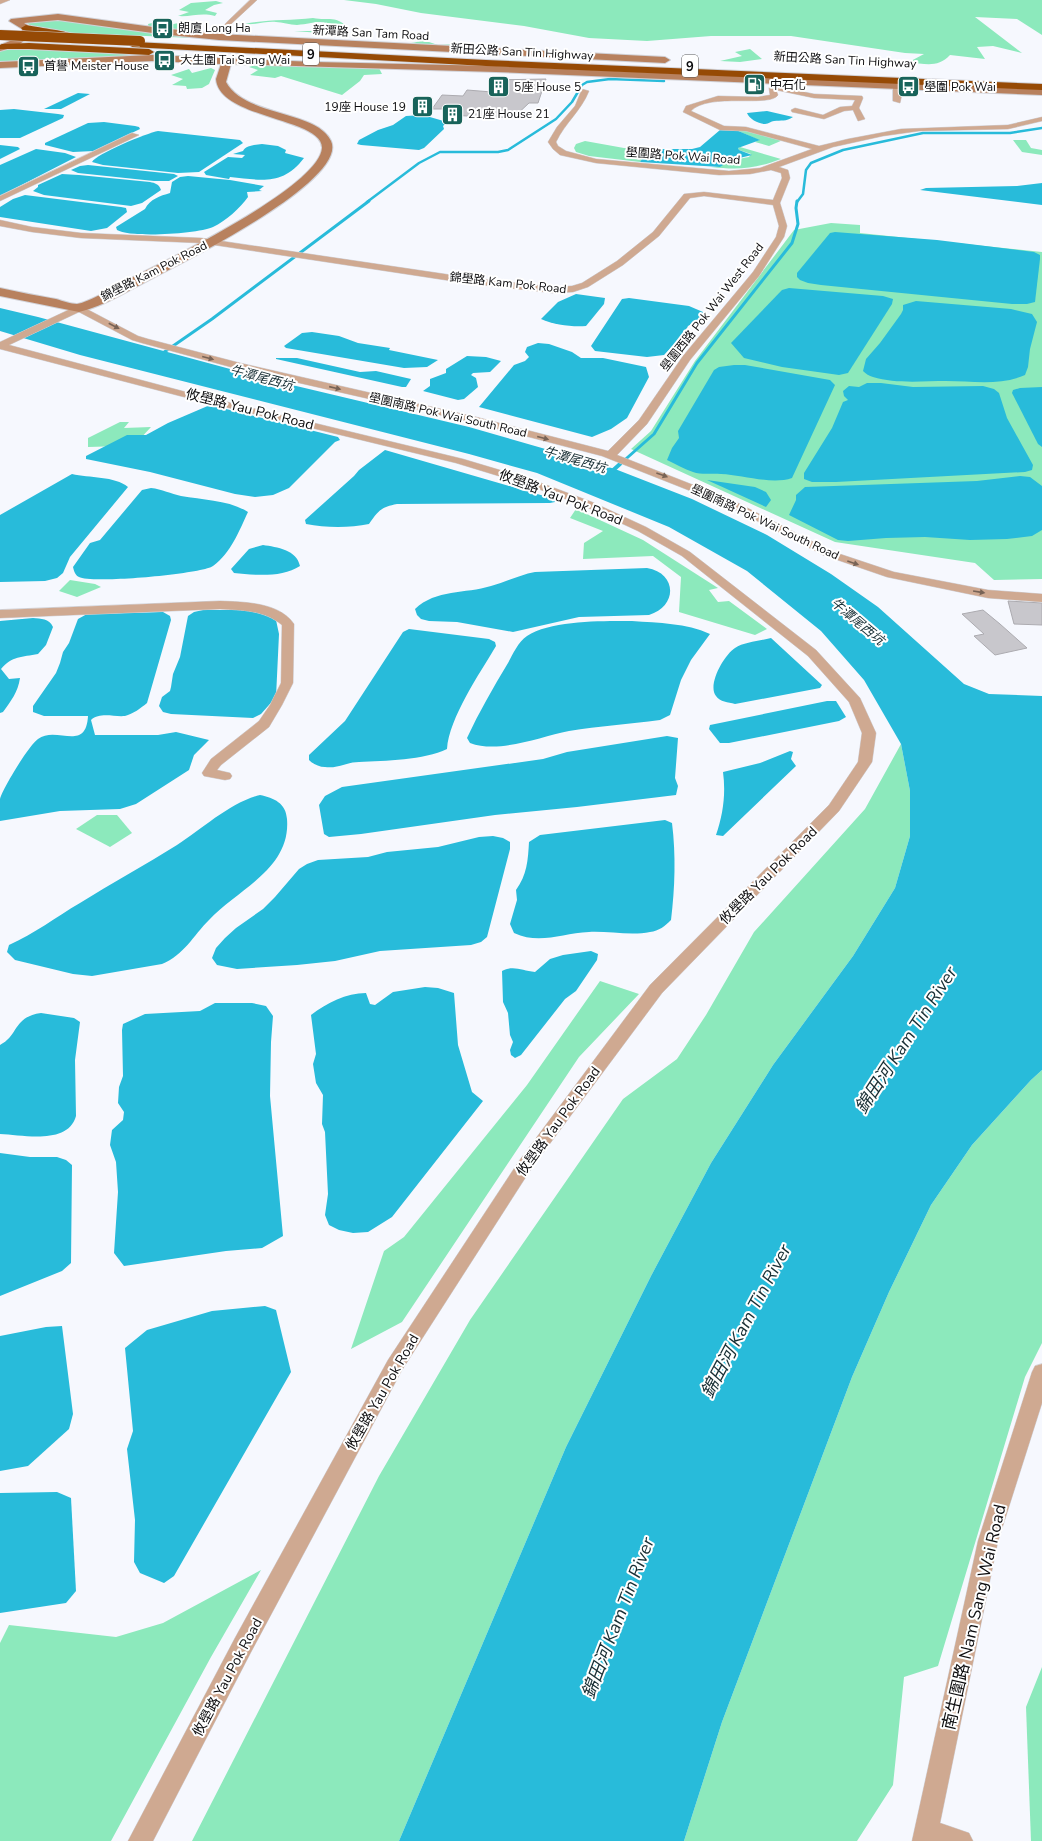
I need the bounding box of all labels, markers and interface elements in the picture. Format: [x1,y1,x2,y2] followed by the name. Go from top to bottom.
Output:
[149,15,175,41] bus stop icon: 朗廈 Long Ha
[178,20,251,36] place label: 朗廈 Long Ha
[312,22,430,44] street label: 新潭路 San Tam Road
[450,40,595,64] street label: 新田公路 San Tin Highway
[303,43,319,65] road number: 9
[151,47,177,73] bus stop icon: 大生圍 Tai Sang Wai
[773,48,918,72] street label: 新田公路 San Tin Highway
[180,52,290,68] place label: 大生圍 Tai Sang Wai
[16,53,42,79] bus stop icon: 首譽 Meister House
[682,55,698,77] road number: 9
[44,58,149,74] place label: 首譽 Meister House
[741,72,767,98] fuel station icon: 中石化
[485,74,511,100] building icon: 5座 House 5
[896,74,922,100] bus stop icon: 壆圍 Pok Wai
[770,77,806,93] place label: 中石化
[514,79,581,95] place label: 5座 House 5
[924,79,996,95] place label: 壆圍 Pok Wai
[409,94,435,120] building icon: 19座 House 19
[324,99,406,115] place label: 19座 House 19
[439,101,465,127] building icon: 21座 House 21
[468,106,550,122] place label: 21座 House 21
[625,144,741,168] street label: 壆圍路 Pok Wai Road
[98,237,210,305] street label: 錦壆路 Kam Pok Road
[657,240,767,374] street label: 壆圍西路 Pok Wai West Road
[449,269,567,297] street label: 錦壆路 Kam Pok Road
[108,323,120,330] one-way arrow
[203,355,215,361] one-way arrow
[228,361,297,396] water label: 牛潭尾西坑
[184,384,316,435] street label: 攸壆路 Yau Pok Road
[329,386,341,392] one-way arrow
[367,389,529,441] street label: 壆圍南路 Pok Wai South Road
[537,435,549,441] one-way arrow
[541,442,610,478] water label: 牛潭尾西坑
[496,465,625,530] street label: 攸壆路 Yau Pok Road
[656,472,668,478] one-way arrow
[688,481,842,563] street label: 壆圍南路 Pok Wai South Road
[847,560,859,566] one-way arrow
[973,589,985,595] one-way arrow
[827,594,890,651] water label: 牛潭尾西坑
[715,822,821,928] street label: 攸壆路 Yau Pok Road
[849,961,963,1118] water label: 錦田河 Kam Tin River
[512,1063,605,1180] street label: 攸壆路 Yau Pok Road
[695,1240,797,1402] water label: 錦田河 Kam Tin River
[341,1331,423,1454] street label: 攸壆路 Yau Pok Road
[937,1502,1012,1732] street label: 南生圍路 Nam Sang Wai Road
[576,1534,660,1702] water label: 錦田河 Kam Tin River
[188,1615,267,1740] street label: 攸壆路 Yau Pok Road

